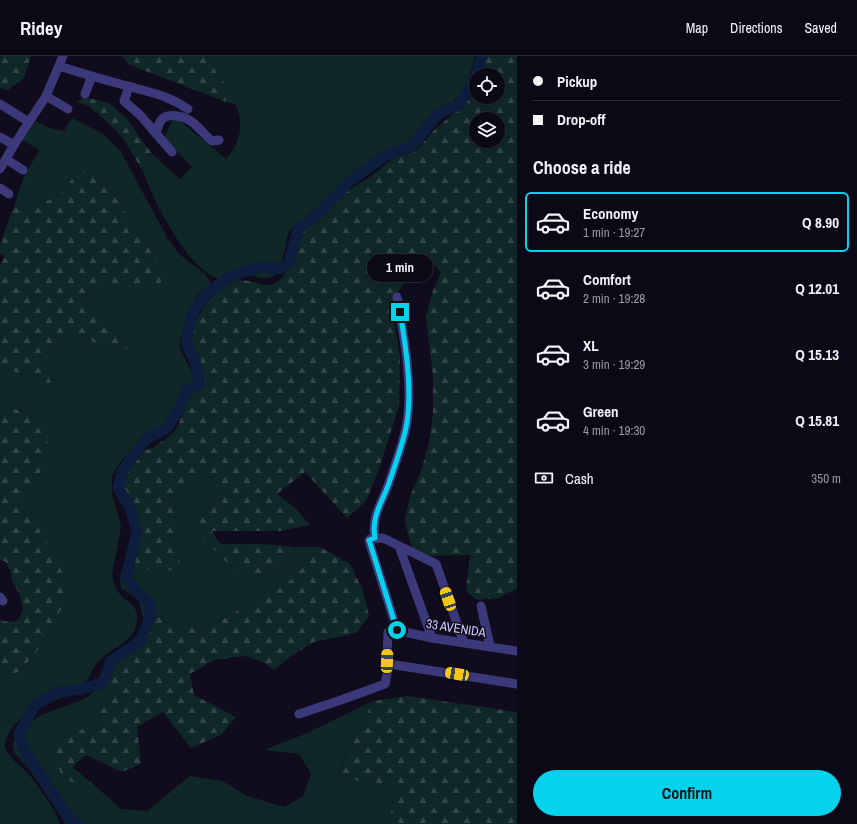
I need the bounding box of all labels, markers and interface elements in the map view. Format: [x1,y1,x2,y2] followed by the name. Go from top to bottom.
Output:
[20,15,62,41] text: Ridey
[686,19,708,37] text: Map
[730,19,782,37] text: Directions
[804,19,837,37] text: Saved
[469,68,505,148] map controls
[469,68,505,104] button: locate
[557,71,597,92] text: Pickup
[557,109,606,130] text: Drop-off
[469,112,505,148] button: layers
[533,155,631,180] text: Choose a ride
[583,203,638,224] text: Economy
[535,204,571,240] icon: car
[802,212,839,233] text: Q 8.90
[583,224,645,241] text: 1 min · 19:27
[367,254,433,282] callout: 1 min
[386,259,414,276] text: 1 min
[583,269,631,290] text: Comfort
[535,270,571,306] icon: car
[795,278,839,299] text: Q 12.01
[583,290,645,307] text: 2 min · 19:28
[391,303,409,321] route end
[583,335,599,356] text: XL
[535,336,571,372] icon: car
[795,344,839,365] text: Q 15.13
[583,356,645,373] text: 3 min · 19:29
[583,401,619,422] text: Green
[535,402,571,438] icon: car
[795,410,839,431] text: Q 15.81
[583,422,645,439] text: 4 min · 19:30
[533,467,555,489] icon: cash
[565,468,594,489] text: Cash
[811,470,841,487] text: 350 m
[438,586,458,612] car
[425,615,488,641] street label: 33 AVENIDA
[388,621,406,639] route start
[381,649,393,673] car
[444,666,470,682] car
[533,770,841,816] button: Confirm

